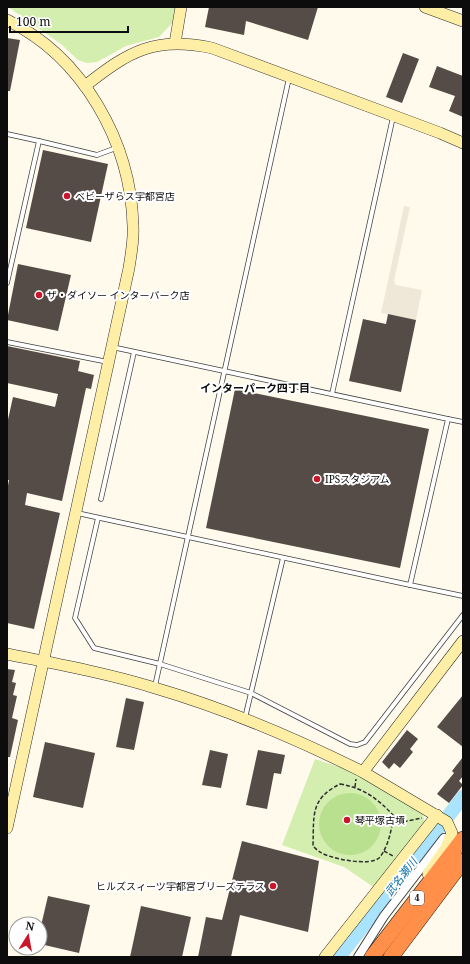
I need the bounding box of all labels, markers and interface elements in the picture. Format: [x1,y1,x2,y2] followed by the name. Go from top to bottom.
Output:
[10,8,128,34] scale bar
[16,13,51,30] text: 100 m
[75,189,175,203] place label: ベビーザらス宇都宮店
[62,191,72,201] marker: ベビーザらス宇都宮店
[47,288,190,302] place label: ザ・ダイソー インターパーク店
[34,290,44,300] marker: ザ・ダイソー インターパーク店
[200,380,310,395] district label: インターパーク四丁目
[325,472,389,486] place label: IPSスタジアム
[312,474,322,484] marker: IPSスタジアム
[355,813,405,827] place label: 琴平塚古墳
[342,815,352,825] marker: 琴平塚古墳
[381,854,421,899] water label: 武名瀬川
[96,879,265,893] place label: ヒルズスィーツ宇都宮ブリーズテラス
[268,881,278,891] marker: ヒルズスィーツ宇都宮ブリーズテラス
[410,891,424,905] road number: 4
[8,916,48,956] north arrow
[24,918,36,934] text: N

